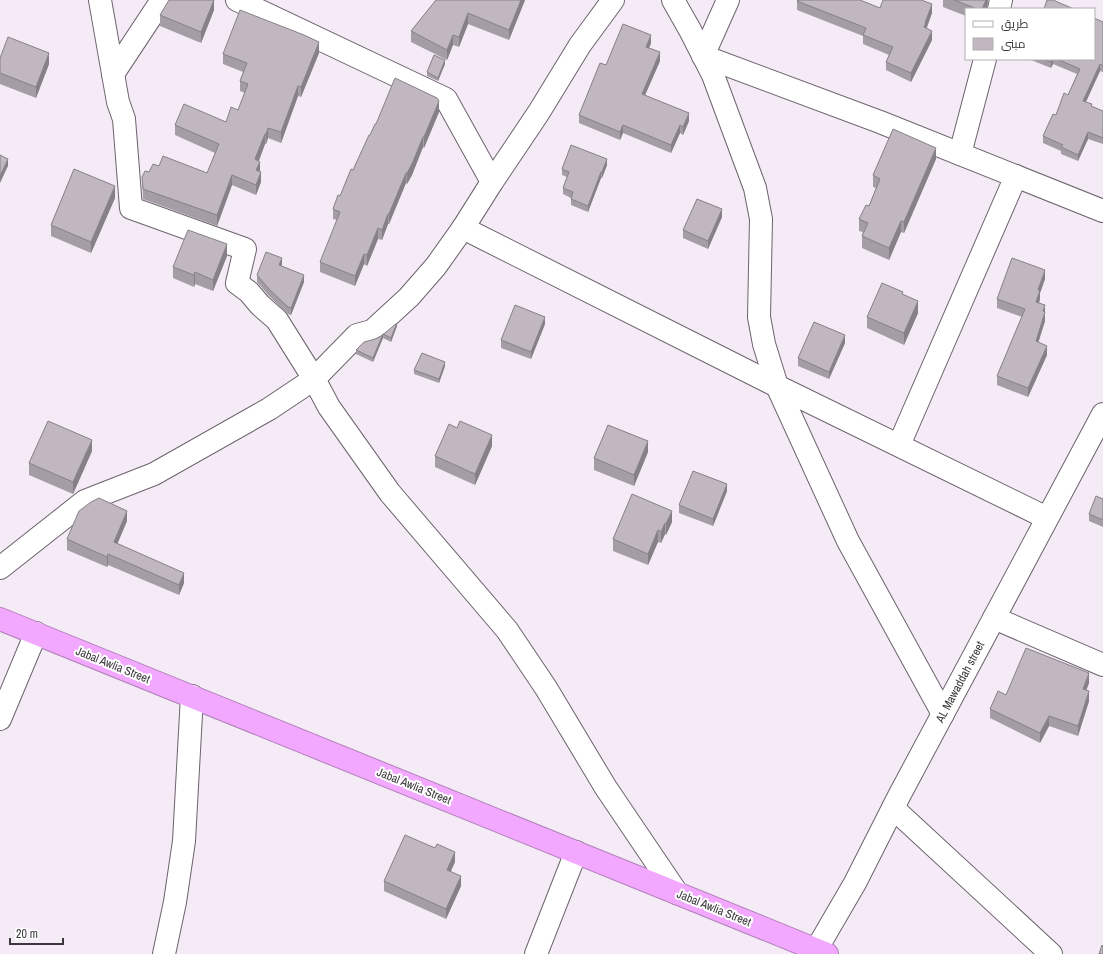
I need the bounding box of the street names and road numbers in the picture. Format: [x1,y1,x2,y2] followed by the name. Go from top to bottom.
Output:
[931,638,988,726] street label: AL Mawaddah street
[74,643,153,687] street label: Jabal Awlia Street
[375,764,454,808] street label: Jabal Awlia Street
[675,886,754,930] street label: Jabal Awlia Street

